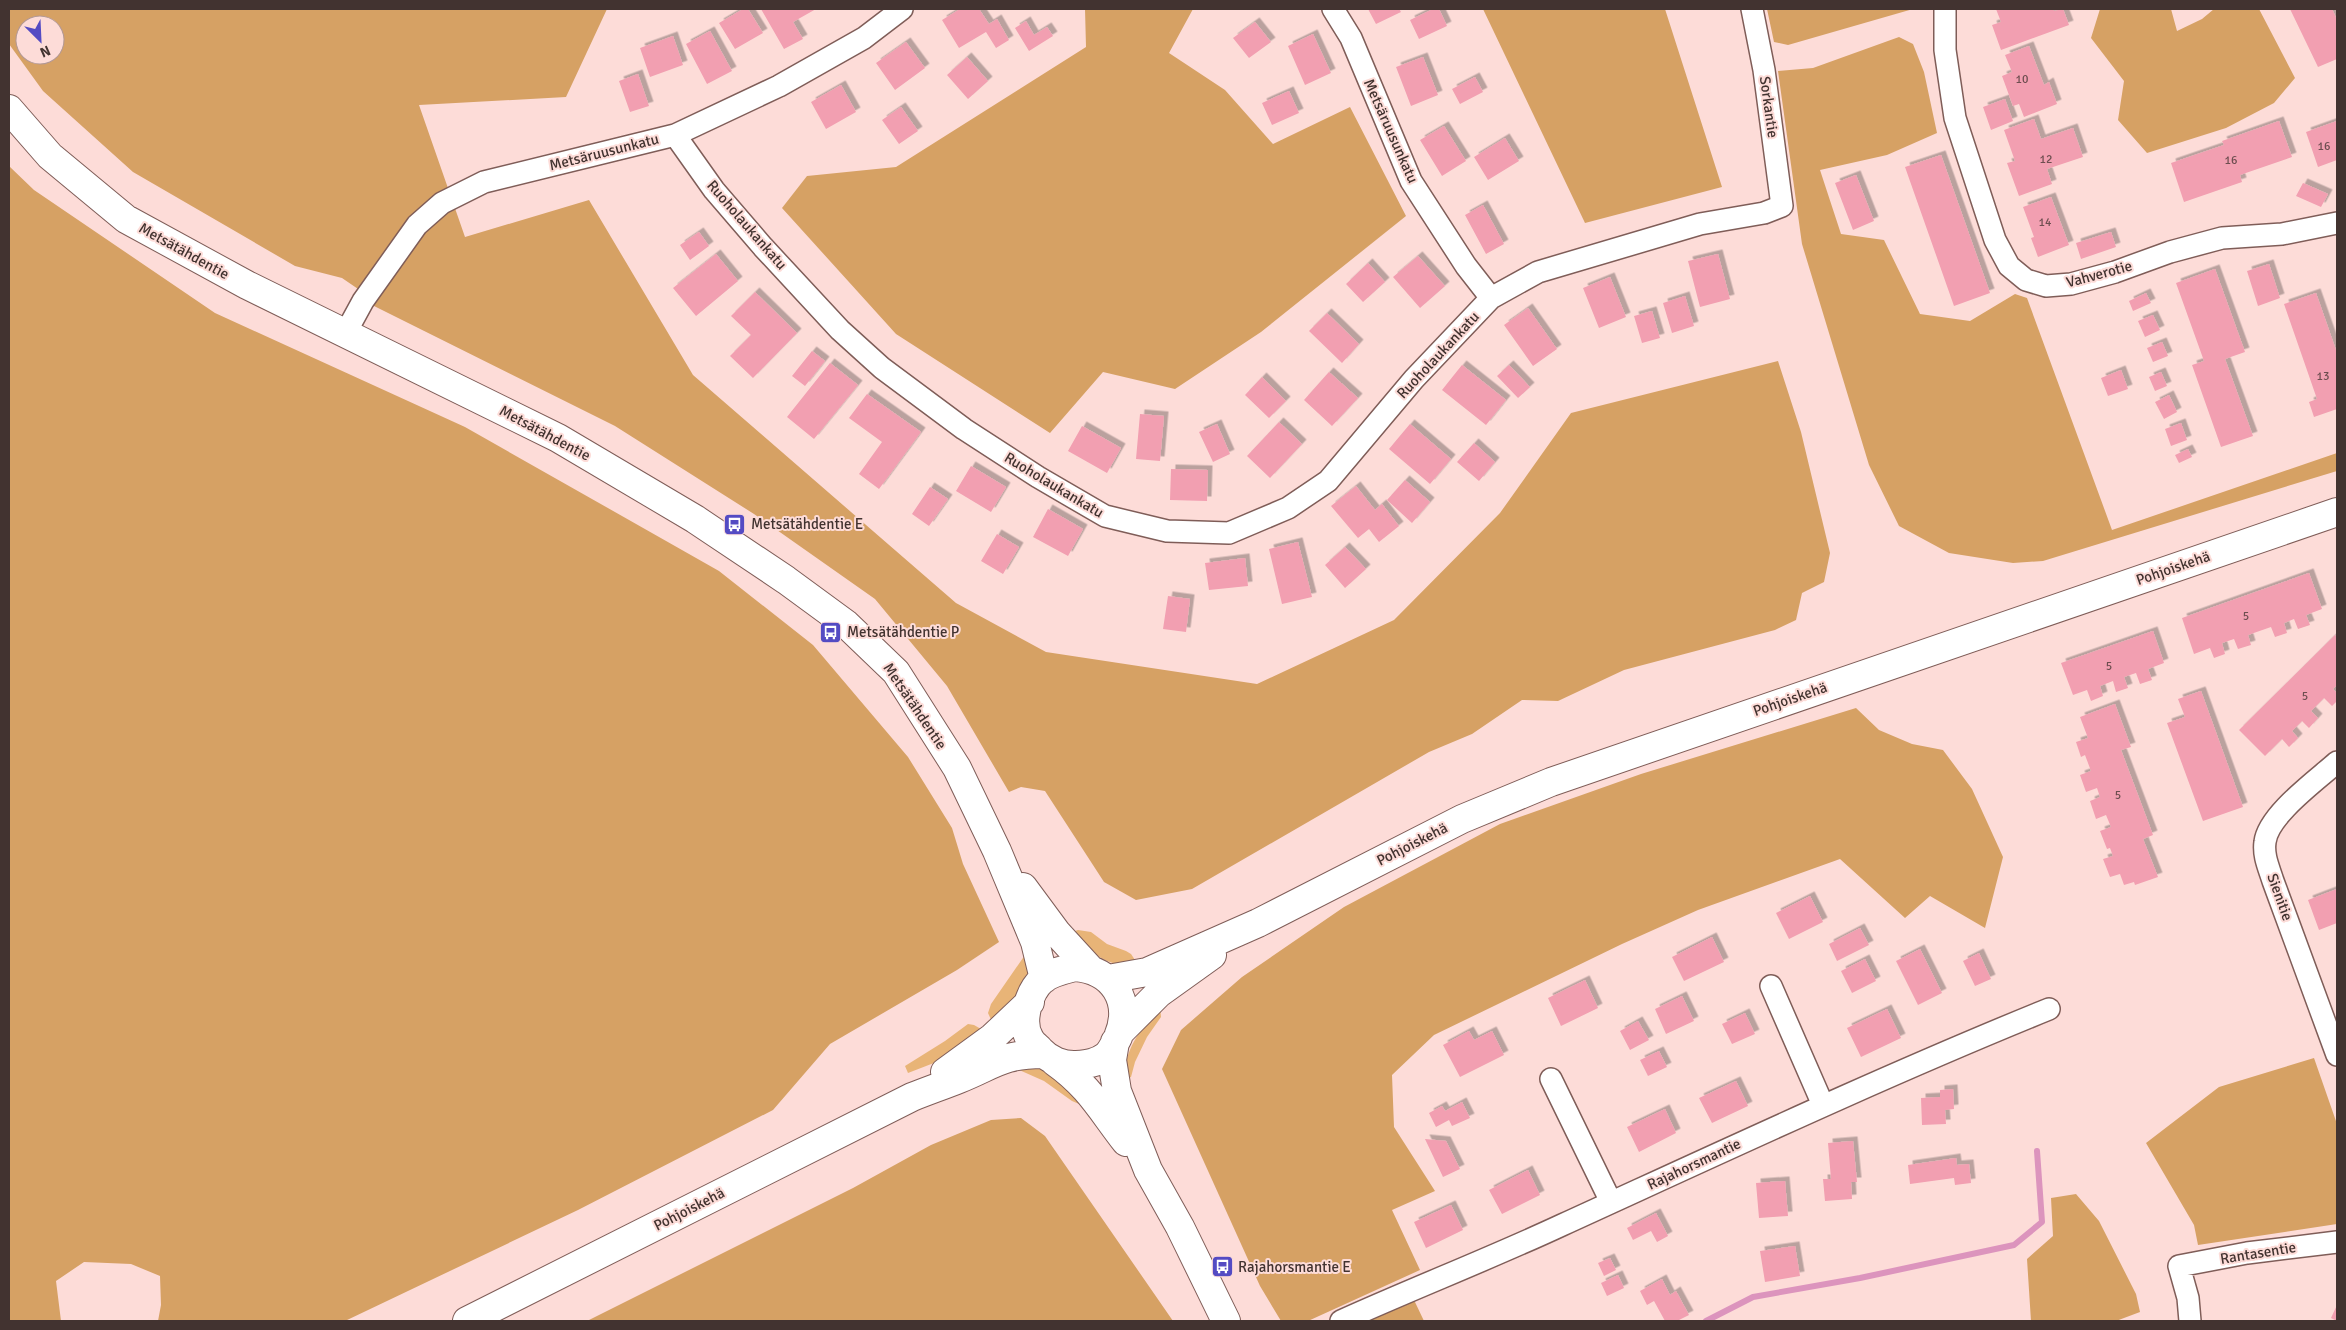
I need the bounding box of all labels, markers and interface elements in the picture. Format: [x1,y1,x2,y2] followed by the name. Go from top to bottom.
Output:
[15,15,65,65] north arrow
[37,42,53,61] text: N
[2016,72,2028,87] house number: 10
[1756,75,1782,139] street label: Sorkantie
[1360,76,1422,186] street label: Metsäruusunkatu
[547,130,661,174] street label: Metsäruusunkatu
[2318,139,2330,154] house number: 16
[2040,152,2052,167] house number: 12
[2225,153,2237,168] house number: 16
[703,177,791,273] street label: Ruoholaukankatu
[2039,215,2052,230] house number: 14
[136,219,232,283] street label: Metsätähdentie
[2064,257,2134,291] street label: Vahverotie
[1393,308,1483,402] street label: Ruoholaukankatu
[2317,369,2329,384] house number: 13
[496,401,594,465] street label: Metsätähdentie
[1001,448,1107,522] street label: Ruoholaukankatu
[723,512,747,536] bus stop icon: Metsätähdentie E
[751,515,863,533] place label: Metsätähdentie E
[2134,547,2212,589] street label: Pohjoiskehä
[2243,609,2249,624] house number: 5
[819,620,843,644] bus stop icon: Metsätähdentie P
[847,623,959,641] place label: Metsätähdentie P
[879,659,951,753] street label: Metsätähdentie
[2106,659,2112,674] house number: 5
[1751,678,1829,720] street label: Pohjoiskehä
[2302,689,2308,704] house number: 5
[2115,788,2121,803] house number: 5
[1374,818,1450,870] street label: Pohjoiskehä
[2263,871,2297,923] street label: Sienitie
[1644,1134,1744,1194] street label: Rajahorsmantie
[651,1183,727,1235] street label: Pohjoiskehä
[2219,1238,2297,1268] street label: Rantasentie
[1210,1255,1234,1279] bus stop icon: Rajahorsmantie E
[1238,1258,1351,1276] place label: Rajahorsmantie E

